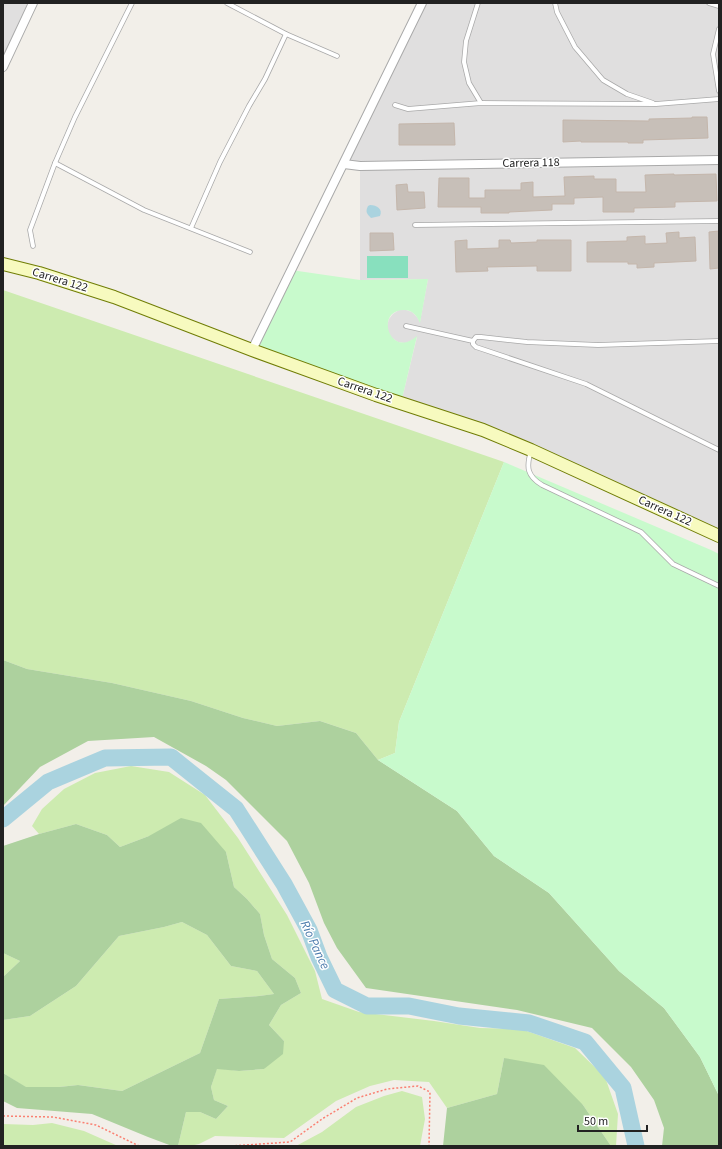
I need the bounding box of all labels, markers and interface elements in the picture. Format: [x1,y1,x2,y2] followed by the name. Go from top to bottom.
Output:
[502,154,560,172] street label: Carrera 118
[30,263,90,297] street label: Carrera 122
[335,373,395,407] street label: Carrera 122
[635,492,695,530] street label: Carrera 122
[296,918,334,972] water label: Río Pance
[578,1107,647,1133] scale bar
[584,1113,608,1130] text: 50 m

